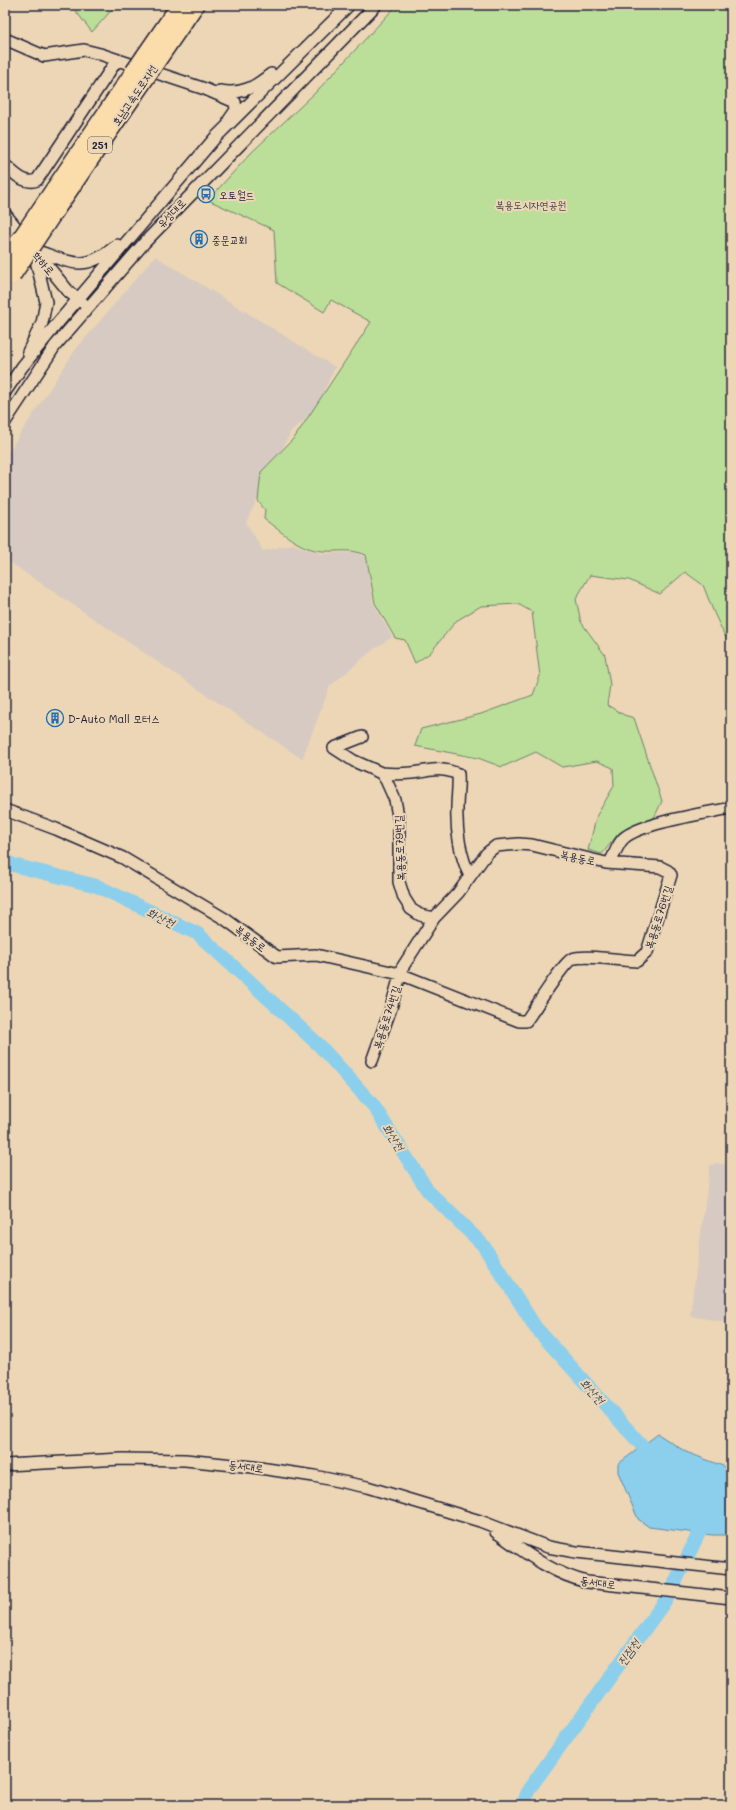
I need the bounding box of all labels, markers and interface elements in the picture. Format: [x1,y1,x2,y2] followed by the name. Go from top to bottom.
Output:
[108,61,160,129] street label: 호남고속도로지선
[88,137,112,153] road number: 251
[196,184,216,204] bus stop icon: 오토월드
[219,187,255,202] place label: 오토월드
[153,195,189,231] street label: 유성대로
[496,197,567,212] park label: 복용도시자연공원
[189,229,209,249] building icon: 중문교회
[212,232,247,247] place label: 중문교회
[30,248,58,278] street label: 학하로
[45,708,65,728] building icon: D-Auto Mall 모터스
[68,711,160,726] place label: D-Auto Mall 모터스
[390,815,408,881] street label: 복용동로79번길
[559,846,597,868] street label: 복용동로
[641,883,675,951] street label: 복용동로76번길
[144,903,179,931] water label: 화산천
[232,921,270,955] street label: 복용동로
[369,983,403,1051] street label: 복용동로74번길
[379,1120,409,1155] water label: 화산천
[577,1375,610,1408] water label: 화산천
[228,1456,265,1476] street label: 동서대로
[579,1572,617,1592] street label: 동서대로
[613,1634,644,1668] water label: 진잠천

